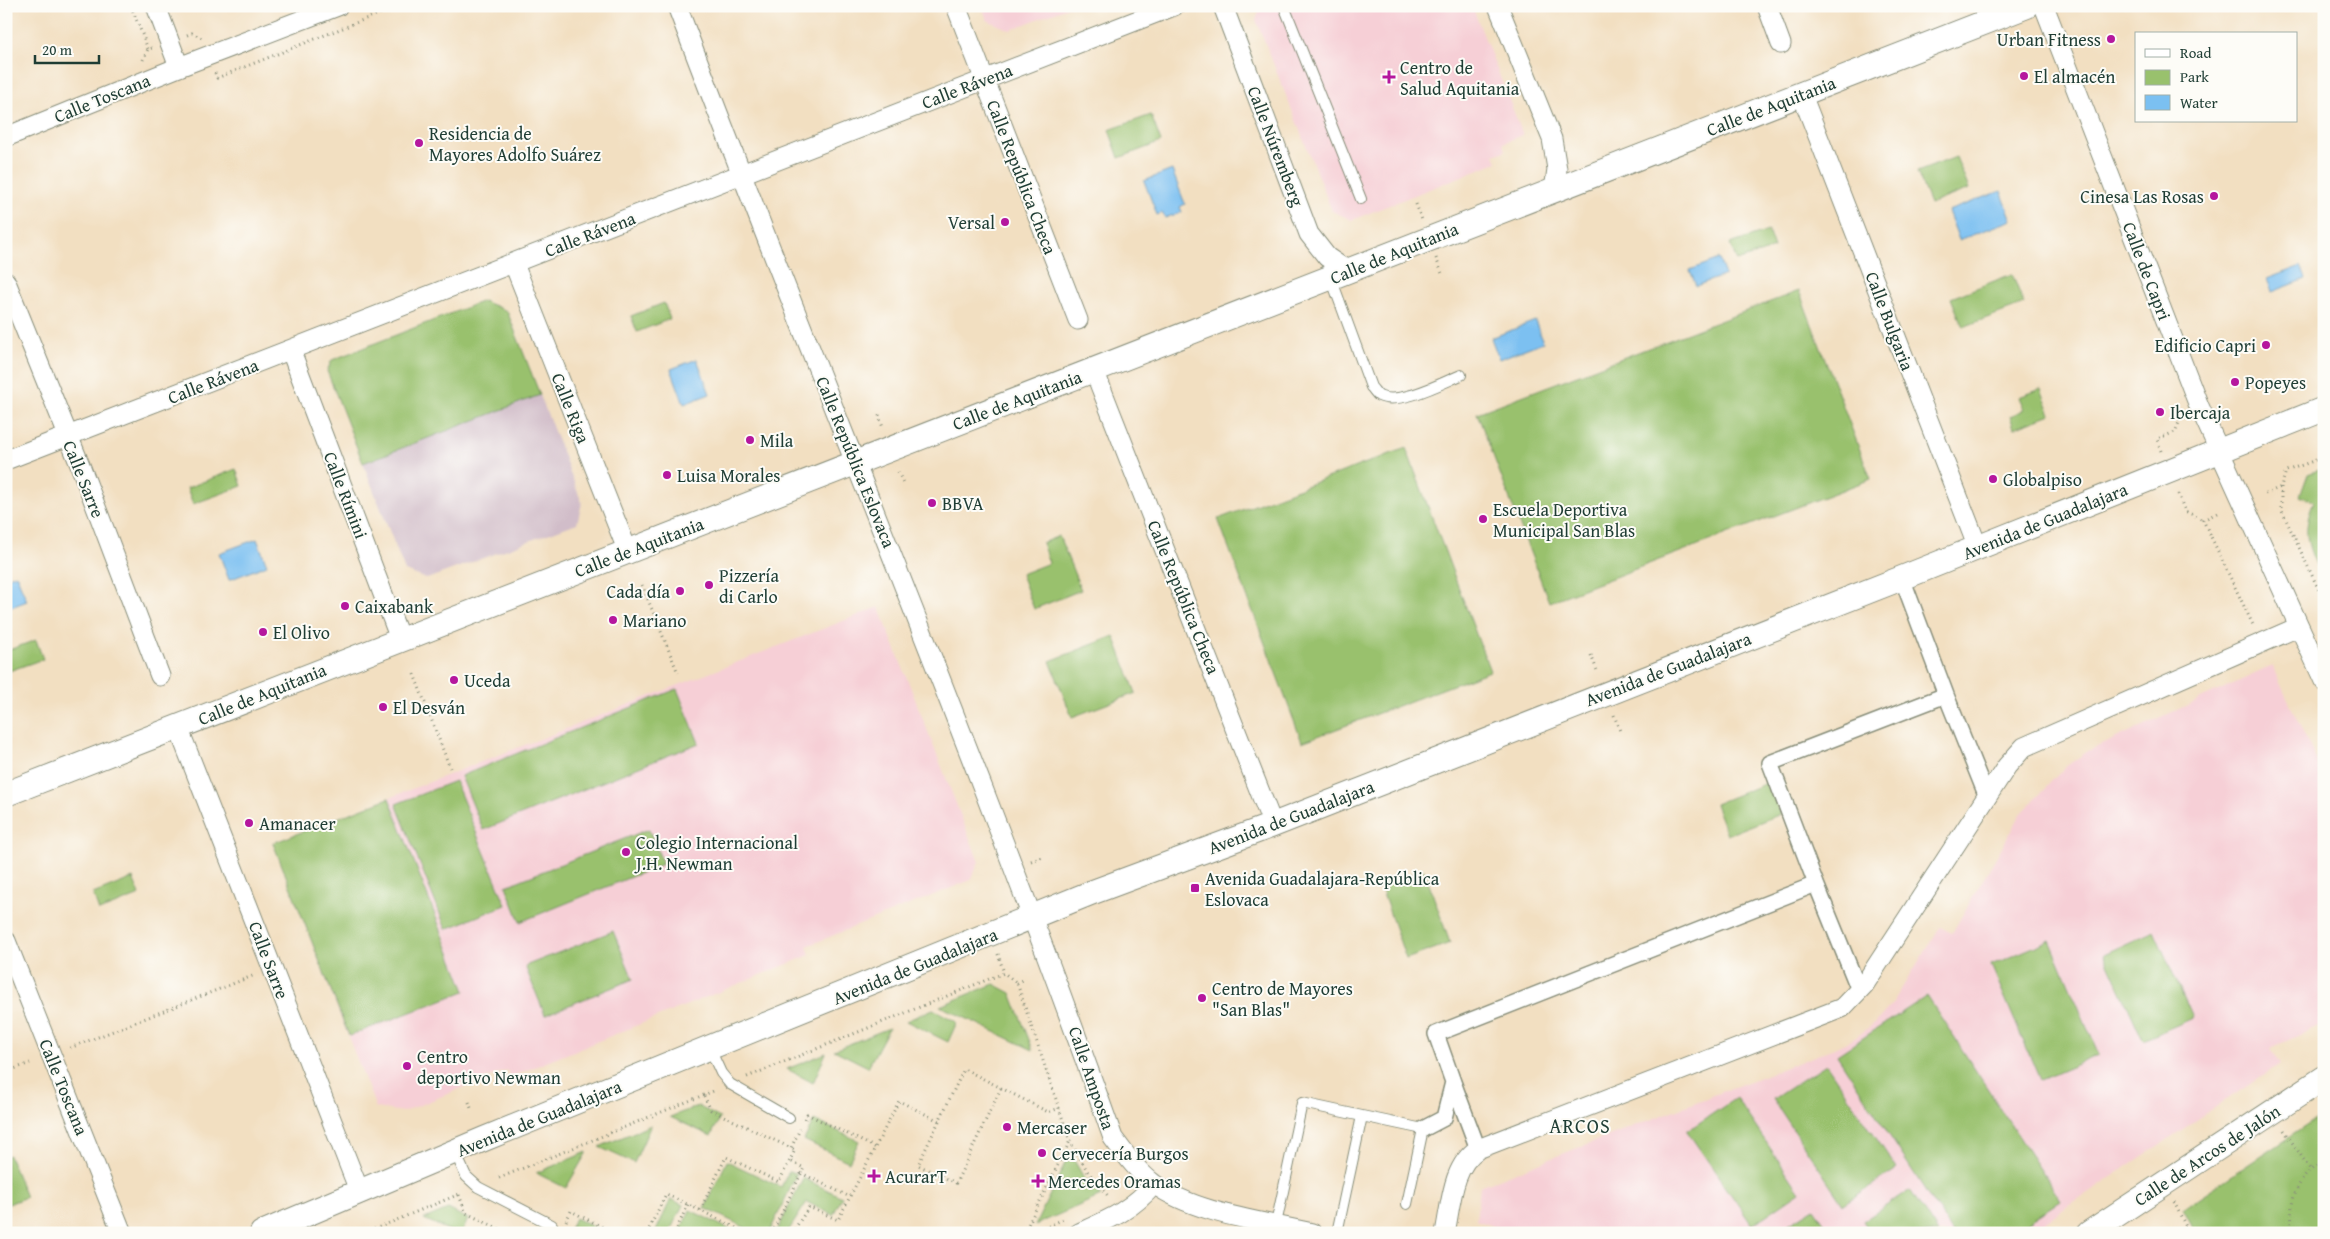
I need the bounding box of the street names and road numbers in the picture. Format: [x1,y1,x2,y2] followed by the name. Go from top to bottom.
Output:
[918,56,1017,116] street label: Calle Rávena
[50,66,155,130] street label: Calle Toscana
[1702,69,1840,143] street label: Calle de Aquitania
[1241,82,1311,210] street label: Calle Núremberg
[980,96,1064,259] street label: Calle República Checa
[541,204,640,264] street label: Calle Rávena
[1326,215,1463,291] street label: Calle de Aquitania
[2116,218,2178,324] street label: Calle de Capri
[1859,267,1921,375] street label: Calle Bulgaria
[164,351,263,411] street label: Calle Rávena
[948,363,1086,437] street label: Calle de Aquitania
[545,369,598,448] street label: Calle Riga
[809,372,903,552] street label: Calle República Eslovaca
[56,436,112,522] street label: Calle Sarre
[317,448,375,542] street label: Calle Rímini
[1958,475,2132,566] street label: Avenida de Guadalajara
[570,510,708,584] street label: Calle de Aquitania
[1141,516,1227,678] street label: Calle República Checa
[1581,625,1755,713] street label: Avenida de Guadalajara
[194,656,331,732] street label: Calle de Aquitania
[1204,773,1378,861] street label: Avenida de Guadalajara
[242,917,296,1003] street label: Calle Sarre
[828,920,1002,1011] street label: Avenida de Guadalajara
[1062,1023,1122,1134] street label: Calle Amposta
[32,1035,96,1140] street label: Calle Toscana
[452,1072,626,1163] street label: Avenida de Guadalajara
[2128,1097,2286,1213] street label: Calle de Arcos de Jalón

